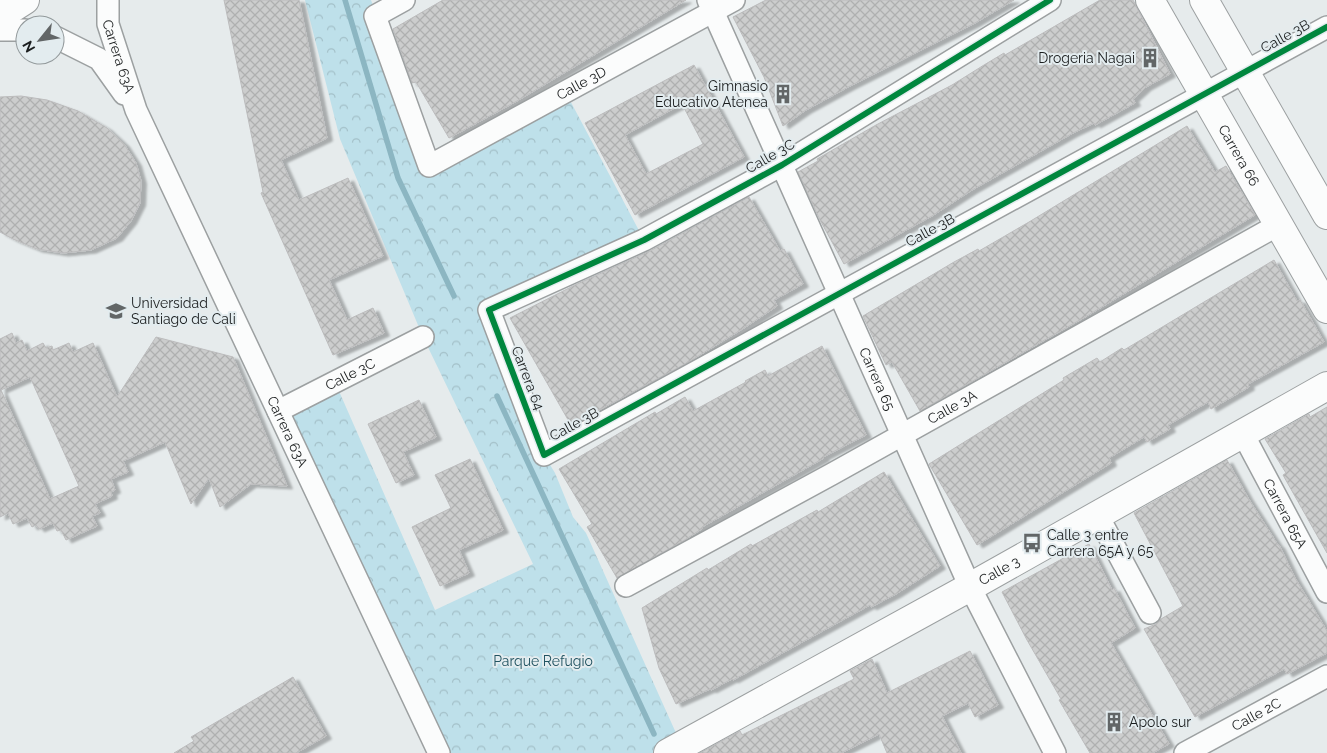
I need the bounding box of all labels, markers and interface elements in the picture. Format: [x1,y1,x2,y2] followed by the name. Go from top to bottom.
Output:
[15,15,65,65] north arrow
[1258,16,1312,56] street label: Calle 3B
[99,17,138,96] street label: Carrera 63A
[19,38,38,55] text: N
[1139,47,1161,69] building icon: Drogeria Nagai
[1038,50,1135,66] place label: Drogeria Nagai
[554,63,609,103] street label: Calle 3D
[655,78,768,110] place label: Gimnasio Educativo Atenea
[772,83,794,105] building icon: Gimnasio Educativo Atenea
[1215,122,1263,189] street label: Carrera 66
[743,135,798,176] street label: Calle 3C
[903,210,957,250] street label: Calle 3B
[131,295,236,327] place label: Universidad Santiago de Cali
[105,300,127,322] school or university icon: Universidad Santiago de Cali
[508,344,548,413] street label: Carrera 64
[856,345,898,413] street label: Carrera 65
[323,355,378,394] street label: Calle 3C
[925,387,980,427] street label: Calle 3A
[264,394,311,470] street label: Carrera 63A
[547,404,601,444] street label: Calle 3B
[1260,476,1311,552] street label: Carrera 65A
[1047,527,1154,559] place label: Calle 3 entre Carrera 65A y 65
[1021,532,1043,554] bus stop icon: Calle 3 entre Carrera 65A y 65
[976,553,1022,588] street label: Calle 3
[493,653,593,669] park label: Parque Refugio
[1229,694,1284,734] street label: Calle 2C
[1103,711,1125,733] building icon: Apolo sur
[1129,714,1191,730] place label: Apolo sur

